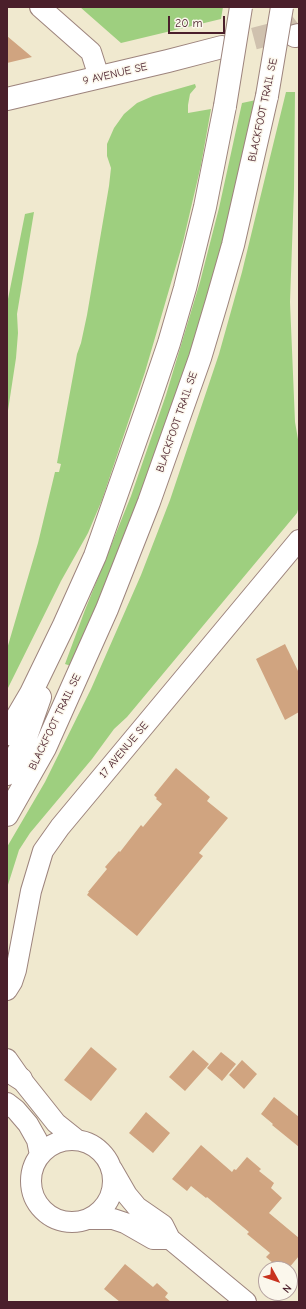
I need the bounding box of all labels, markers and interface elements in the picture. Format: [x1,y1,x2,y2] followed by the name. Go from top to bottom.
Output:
[170,8,227,34] scale bar
[175,16,203,30] text: 20 m
[246,57,280,163] street label: BLACKFOOT TRAIL SE
[81,60,149,88] street label: 9 AVENUE SE
[154,370,200,474] street label: BLACKFOOT TRAIL SE
[26,672,84,772] street label: BLACKFOOT TRAIL SE
[97,719,151,781] street label: 17 AVENUE SE
[258,1261,298,1301] north arrow
[280,1281,294,1295] text: N

